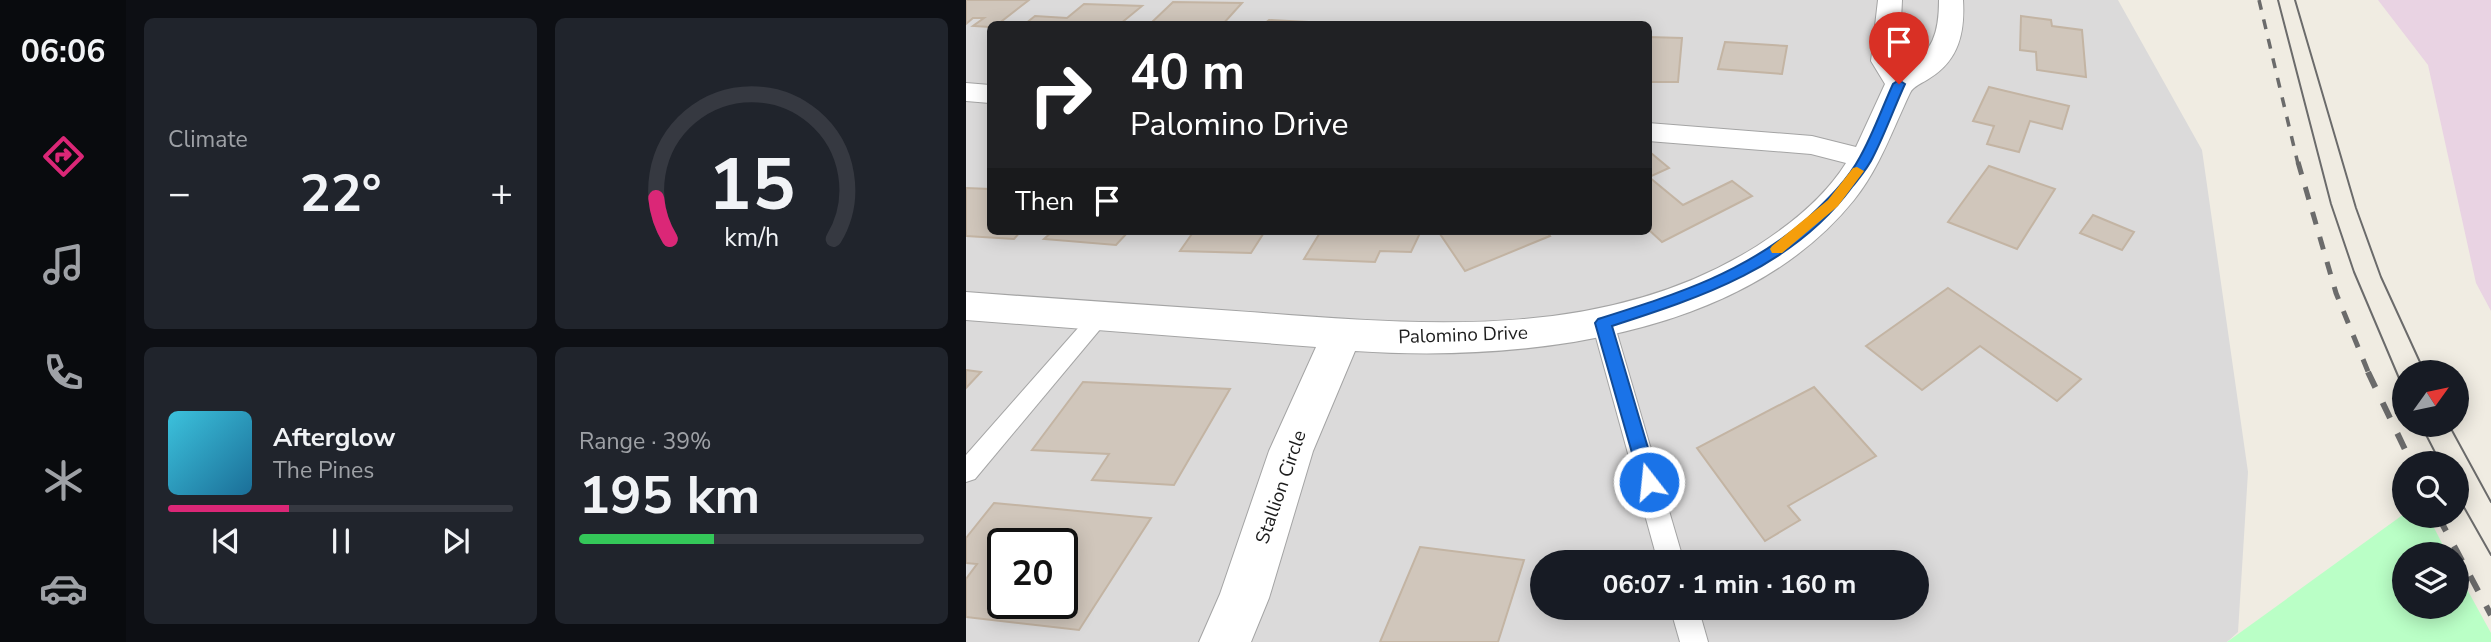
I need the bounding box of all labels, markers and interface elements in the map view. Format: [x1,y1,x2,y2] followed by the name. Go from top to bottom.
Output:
[1869,12.0,1929,84] pin
[1880,23,1918,61] icon: arrive
[21,30,105,73] text: 06:06
[1130,39,1245,106] text: 40 m
[1015,49,1106,140] icon: right
[1130,103,1348,146] text: Palomino Drive
[168,124,248,155] text: Climate
[39,132,88,181] icon: directions
[708,136,795,236] text: 15
[299,158,382,229] text: 22°
[168,168,191,219] text: −
[490,168,513,219] text: +
[1088,182,1126,220] icon: arrive
[1015,184,1074,219] text: Then
[724,221,779,255] text: km/h
[39,240,88,289] icon: music
[1398,320,1528,350] street label: Palomino Drive
[39,348,88,397] icon: phone
[2392,360,2469,438] north arrow
[2392,360,2469,619] map controls
[273,420,396,455] text: Afterglow
[579,426,711,457] text: Range · 39%
[1249,427,1313,547] street label: Stallion Circle
[1612,445,1686,519] position arrow
[2392,451,2469,528] button: search
[273,455,374,486] text: The Pines
[39,456,88,505] icon: climate
[579,460,760,531] text: 195 km
[207,522,245,560] icon: previous
[322,522,360,560] icon: pause
[437,522,475,560] icon: next
[987,528,1078,619] speed limit sign: 20
[2392,542,2469,619] button: layers
[39,564,88,613] icon: car
[1603,567,1856,602] text: 06:07 · 1 min · 160 m

